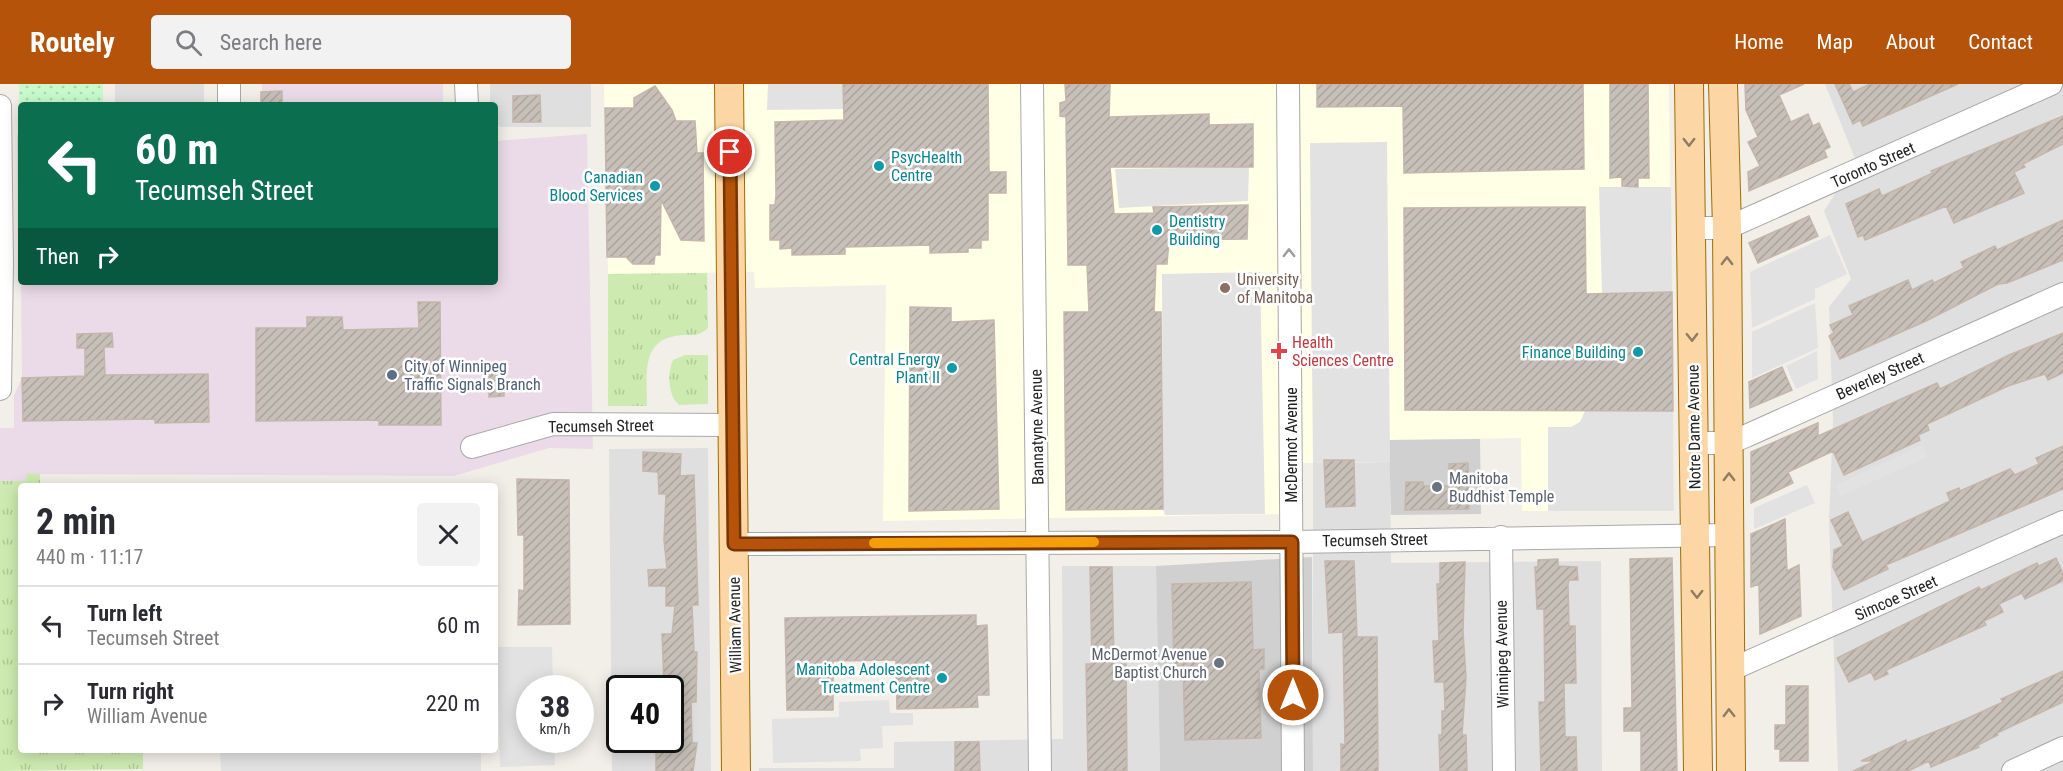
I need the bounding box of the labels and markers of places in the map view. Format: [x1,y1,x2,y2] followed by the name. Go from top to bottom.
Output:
[704,126,755,177] pin
[891,148,962,185] place label: PsycHealth Centre
[872,159,886,173] marker: PsycHealth Centre
[549,168,643,205] place label: Canadian Blood Services
[648,179,662,193] marker: Canadian Blood Services
[1169,212,1226,249] place label: Dentistry Building
[1150,223,1164,237] marker: Dentistry Building
[1237,270,1313,307] place label: University of Manitoba
[1218,281,1232,295] marker: University of Manitoba
[1292,333,1394,370] place label: Health Sciences Centre
[1270,342,1288,360] marker: Health Sciences Centre
[1522,343,1626,362] place label: Finance Building
[1631,345,1645,359] marker: Finance Building
[849,350,940,387] place label: Central Energy Plant II
[404,357,541,394] place label: City of Winnipeg Traffic Signals Branch
[945,361,959,375] marker: Central Energy Plant II
[385,368,399,382] marker: City of Winnipeg Traffic Signals Branch
[1449,469,1554,506] place label: Manitoba Buddhist Temple
[1430,480,1444,494] marker: Manitoba Buddhist Temple
[1091,645,1207,682] place label: McDermot Avenue Baptist Church
[1212,656,1226,670] marker: McDermot Avenue Baptist Church
[796,660,930,697] place label: Manitoba Adolescent Treatment Centre
[935,671,949,685] marker: Manitoba Adolescent Treatment Centre

